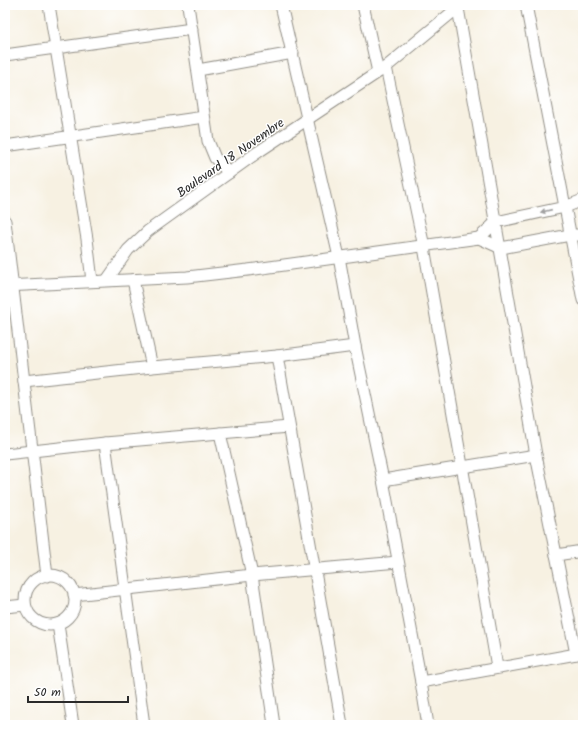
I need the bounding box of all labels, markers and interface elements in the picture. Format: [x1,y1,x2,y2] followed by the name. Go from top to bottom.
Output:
[173,113,289,203] street label: Boulevard 18 Novembre
[539,209,552,215] one-way arrow
[28,678,128,704] scale bar
[34,683,61,702] text: 50 m

